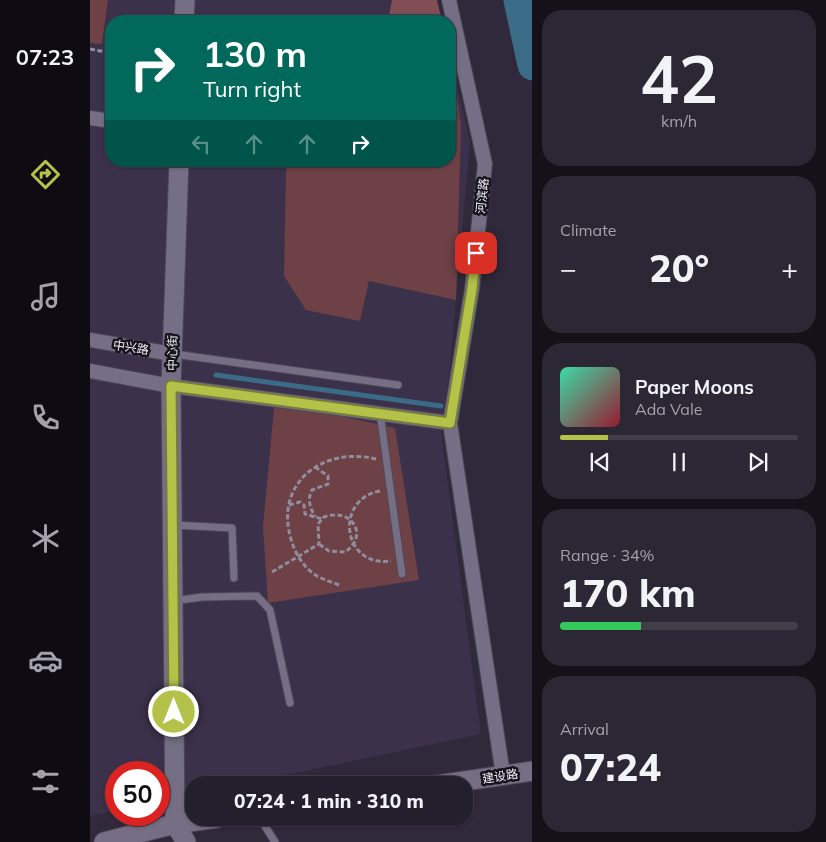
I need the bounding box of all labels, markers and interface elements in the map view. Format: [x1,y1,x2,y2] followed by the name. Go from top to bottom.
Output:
[203,32,307,76] text: 130 m
[120,35,185,100] icon: right
[640,38,718,119] text: 42
[16,43,74,71] text: 07:23
[203,75,301,103] text: Turn right
[661,111,697,131] text: km/h
[187,130,215,158] icon: left
[240,130,268,158] icon: ahead
[293,130,321,158] icon: ahead
[346,130,374,158] icon: right
[28,157,63,192] icon: directions
[473,177,491,215] street label: 河滨路
[560,220,616,240] text: Climate
[455,232,497,274] pin
[462,239,490,267] icon: arrive
[649,244,709,292] text: 20°
[560,251,577,286] text: −
[781,251,798,286] text: +
[28,279,63,314] icon: music
[164,335,180,371] street label: 中心街
[112,337,150,357] street label: 中兴路
[635,375,754,399] text: Paper Moons
[635,399,702,419] text: Ada Vale
[28,400,63,435] icon: phone
[586,448,614,476] icon: previous
[665,448,693,476] icon: pause
[744,448,772,476] icon: next
[28,521,63,556] icon: climate
[560,545,655,565] text: Range · 34%
[560,569,696,617] text: 170 km
[28,643,63,678] icon: car
[147,685,199,737] position arrow
[560,719,609,739] text: Arrival
[560,743,661,791] text: 07:24
[105,761,170,826] speed limit sign: 50
[28,764,63,799] icon: filters
[481,766,519,786] street label: 建设路
[234,789,424,813] text: 07:24 · 1 min · 310 m

